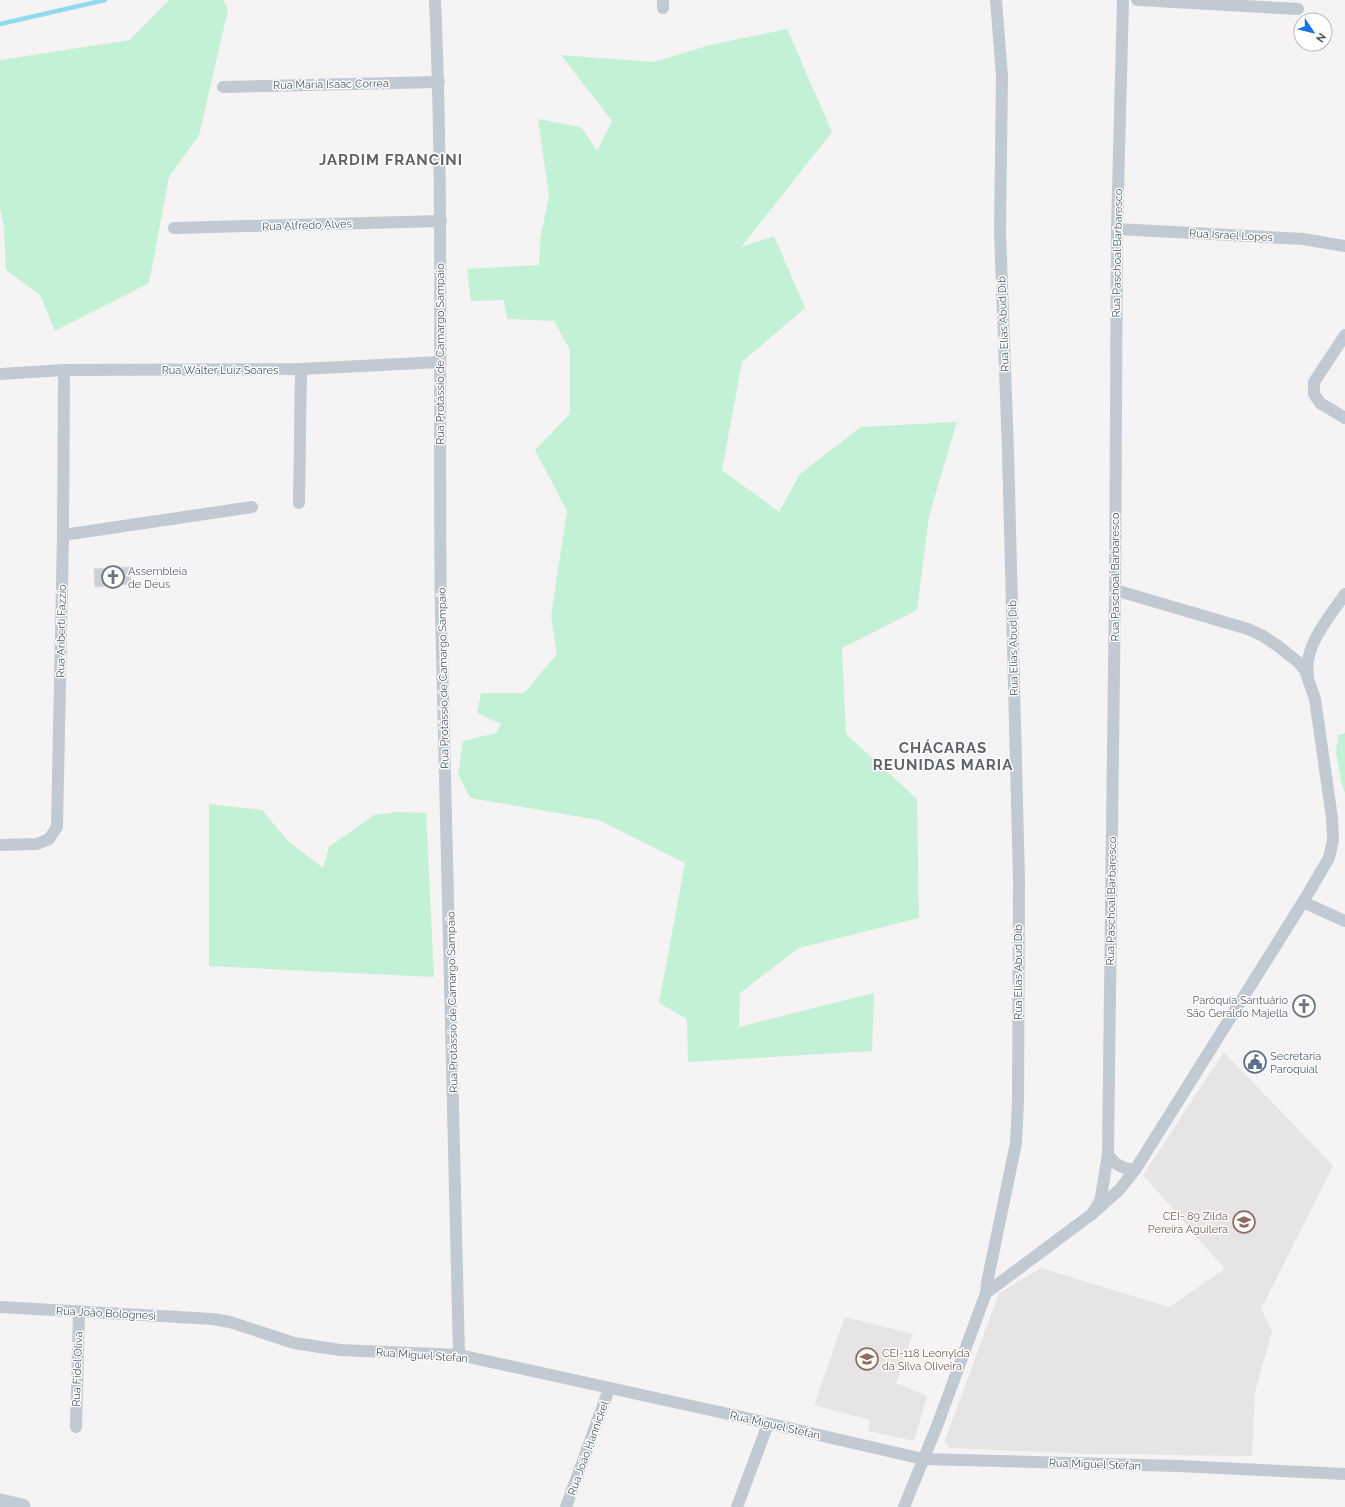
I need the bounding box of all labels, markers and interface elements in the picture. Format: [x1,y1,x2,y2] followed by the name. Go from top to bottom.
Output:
[1293,12,1333,52] north arrow
[1313,30,1329,45] text: N
[273,77,389,92] street label: Rua Maria Isaac Correa
[319,151,463,169] district label: JARDIM FRANCINI
[1110,188,1125,318] street label: Rua Paschoal Barbaresco
[262,217,352,234] street label: Rua Alfredo Alves
[1189,227,1273,244] street label: Rua Israel Lopes
[434,263,447,445] street label: Rua Protássio de Camargo Sampaio
[995,276,1012,372] street label: Rua Elias Abud Dib
[162,364,278,377] street label: Rua Walter Luiz Soares
[1109,512,1122,641] street label: Rua Paschoal Barbaresco
[100,564,126,590] church icon: Assembleia de Deus
[128,565,187,591] place label: Assembleia de Deus
[54,584,69,678] street label: Rua Ariberti Fazzio
[435,587,452,769] street label: Rua Protássio de Camargo Sampaio
[1006,600,1021,696] street label: Rua Elias Abud Dib
[873,739,1013,774] district label: CHÁCARAS REUNIDAS MARIA
[1104,836,1119,966] street label: Rua Paschoal Barbaresco
[444,911,461,1093] street label: Rua Protássio de Camargo Sampaio
[1012,924,1025,1020] street label: Rua Elias Abud Dib
[1291,993,1317,1019] church icon: Paróquia Santuário São Geraldo Majella
[1186,994,1288,1020] place label: Paróquia Santuário São Geraldo Majella
[1242,1049,1268,1075] public building icon: Secretaria Paroquial
[1270,1050,1321,1076] place label: Secretaria Paroquial
[1231,1209,1257,1235] school or university icon: CEI- 89 Zilda Pereira Aguilera
[1148,1210,1228,1236] place label: CEI- 89 Zilda Pereira Aguilera
[56,1304,156,1323] street label: Rua João Bolognesi
[70,1331,85,1407] street label: Rua Fidel Oliva
[375,1346,468,1365] street label: Rua Miguel Stefan
[854,1346,880,1372] school or university icon: CEI-118 Leonylda da Silva Oliveira
[882,1347,970,1373] place label: CEI-118 Leonylda da Silva Oliveira
[565,1399,612,1497] street label: Rua João Hannickel
[728,1409,821,1442] street label: Rua Miguel Stefan
[1049,1456,1141,1473] street label: Rua Miguel Stefan

